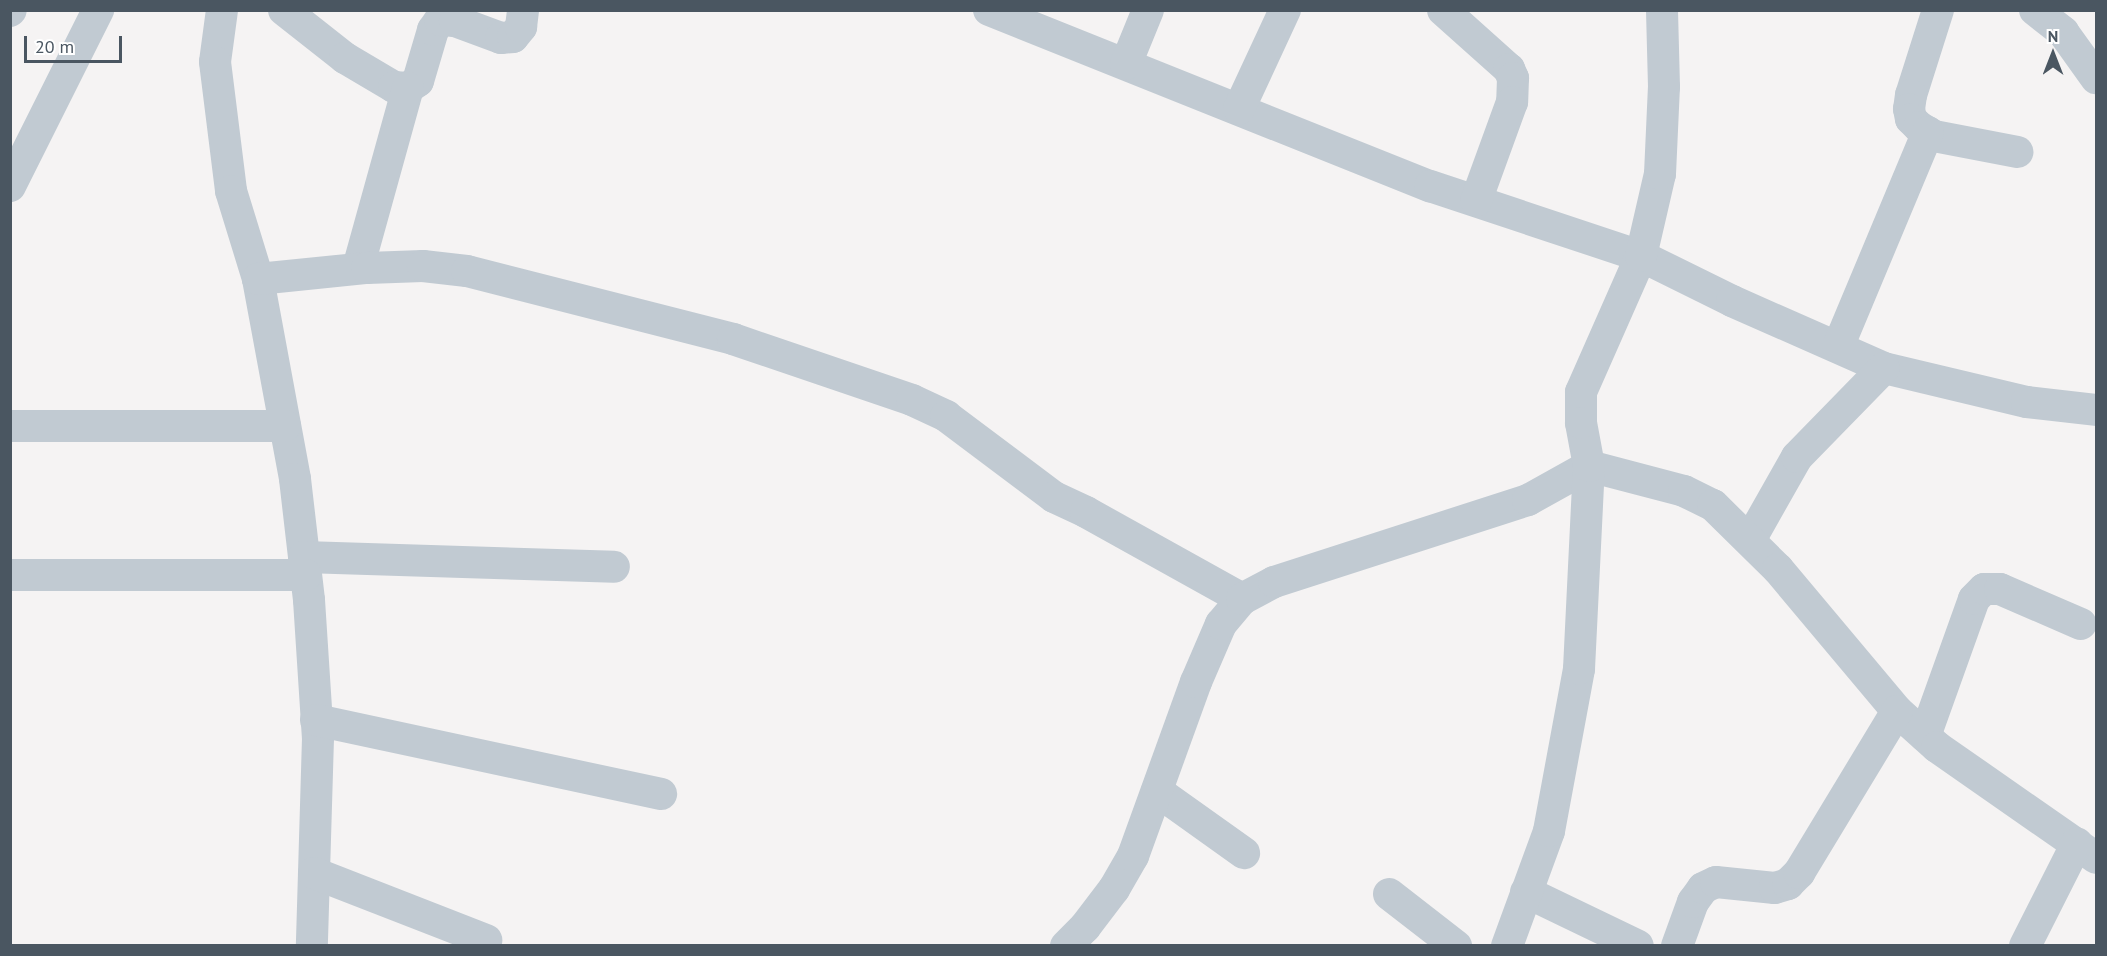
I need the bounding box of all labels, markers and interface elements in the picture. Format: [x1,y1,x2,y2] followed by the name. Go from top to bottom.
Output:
[27,24,124,62] scale bar
[2023,24,2083,84] north arrow
[2048,26,2058,46] text: N
[35,35,74,58] text: 20 m

